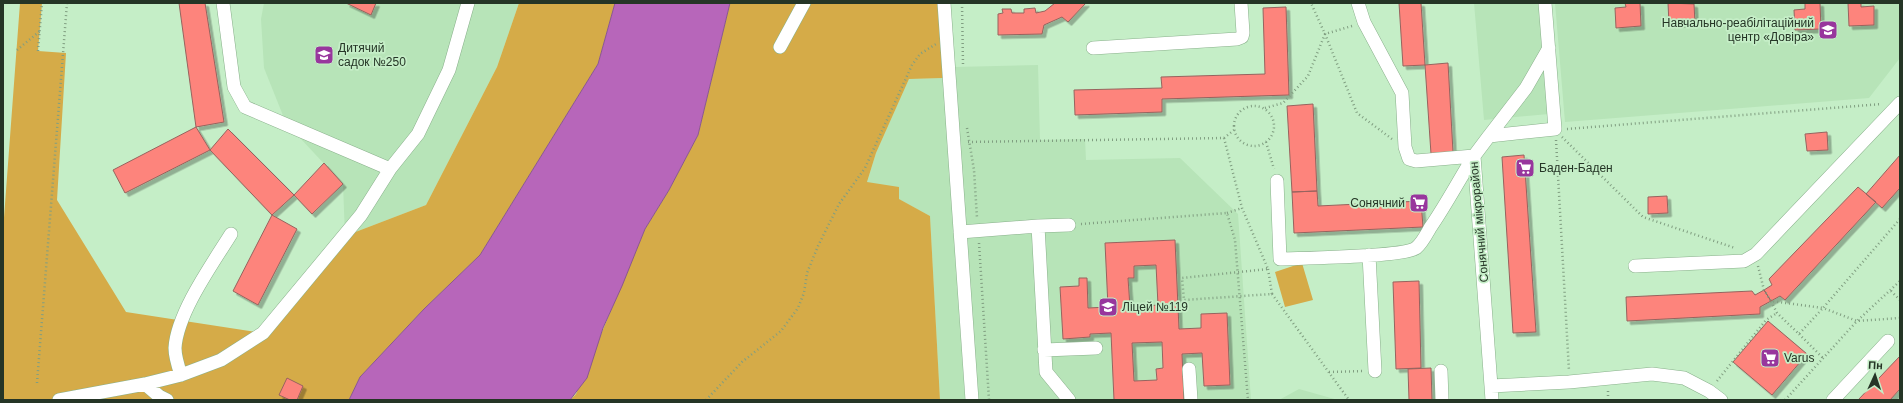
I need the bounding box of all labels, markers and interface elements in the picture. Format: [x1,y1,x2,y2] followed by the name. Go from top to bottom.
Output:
[1662,16,1814,44] place label: Навчально-реабілітаційний центр «Довіра»
[1817,19,1839,41] school or university icon: Навчально-реабілітаційний центр «Довіра»
[338,41,406,69] place label: Дитячий садок №250
[313,44,335,66] school or university icon: Дитячий садок №250
[1514,157,1536,179] supermarket icon: Баден-Баден
[1467,161,1491,283] street label: Сонячний мікрорайон
[1539,161,1613,175] place label: Баден-Баден
[1408,192,1430,214] supermarket icon: Сонячний
[1350,196,1405,210] place label: Сонячний
[1097,296,1119,318] school or university icon: Ліцей №119
[1122,300,1188,314] place label: Ліцей №119
[1759,347,1781,369] supermarket icon: Varus
[1784,351,1814,365] place label: Varus
[1855,355,1895,395] north arrow
[1868,359,1883,371] text: Пн

